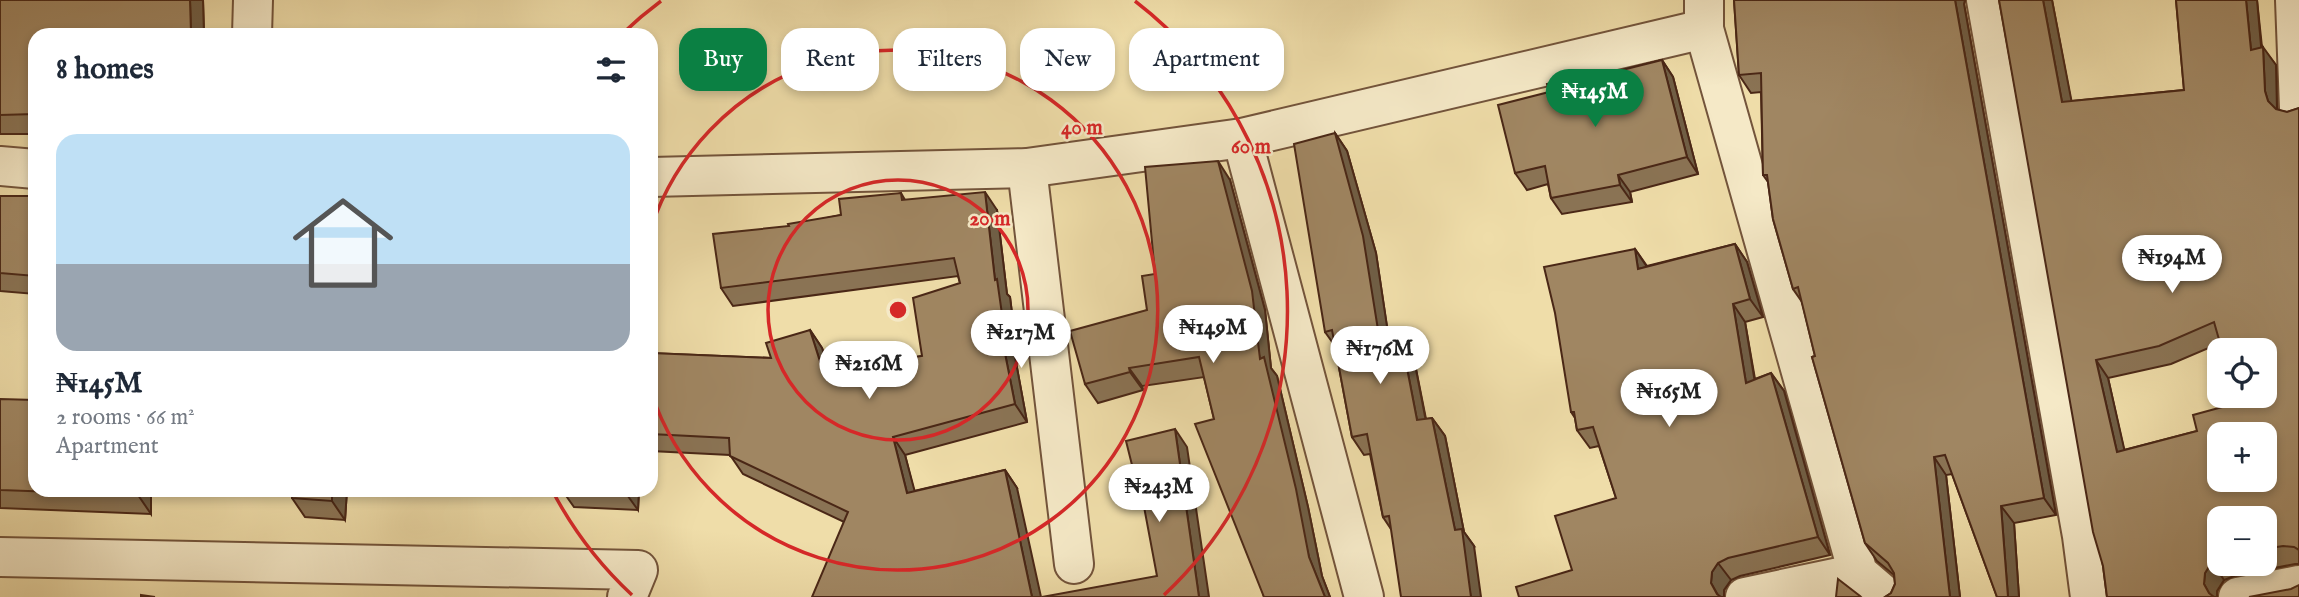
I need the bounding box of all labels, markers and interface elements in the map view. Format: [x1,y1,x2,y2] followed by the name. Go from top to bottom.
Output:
[679,28,767,91] chip: Buy
[781,28,879,91] chip: Rent
[893,28,1006,91] chip: Filters
[1020,28,1115,91] chip: New
[1129,28,1284,91] chip: Apartment
[56,51,154,89] text: 8 homes
[592,51,630,89] icon: filters
[1546,69,1644,129] pin: ₦145M
[1562,77,1628,106] text: ₦145M
[1061,115,1103,142] text: 40 m
[1231,134,1272,161] text: 60 m
[280,180,406,306] icon: home
[970,206,1011,233] text: 20 m
[2123,236,2221,295] pin: ₦194M
[2138,243,2206,272] text: ₦194M
[886,298,910,322] centre of rings
[1164,306,1262,365] pin: ₦149M
[972,310,1070,370] pin: ₦217M
[1179,313,1247,342] text: ₦149M
[987,318,1055,347] text: ₦217M
[1331,326,1429,386] pin: ₦176M
[1346,334,1414,363] text: ₦176M
[2207,338,2277,576] map controls
[2207,338,2277,408] button: locate
[820,342,918,401] pin: ₦216M
[835,349,903,378] text: ₦216M
[56,365,143,403] text: ₦145M
[1620,370,1718,429] pin: ₦165M
[1637,377,1701,406] text: ₦165M
[56,403,195,432] text: 2 rooms · 66 m²
[2207,422,2277,492] button: +
[56,432,159,461] text: Apartment
[1110,464,1208,524] pin: ₦243M
[1125,472,1193,501] text: ₦243M
[2207,506,2277,576] button: −

